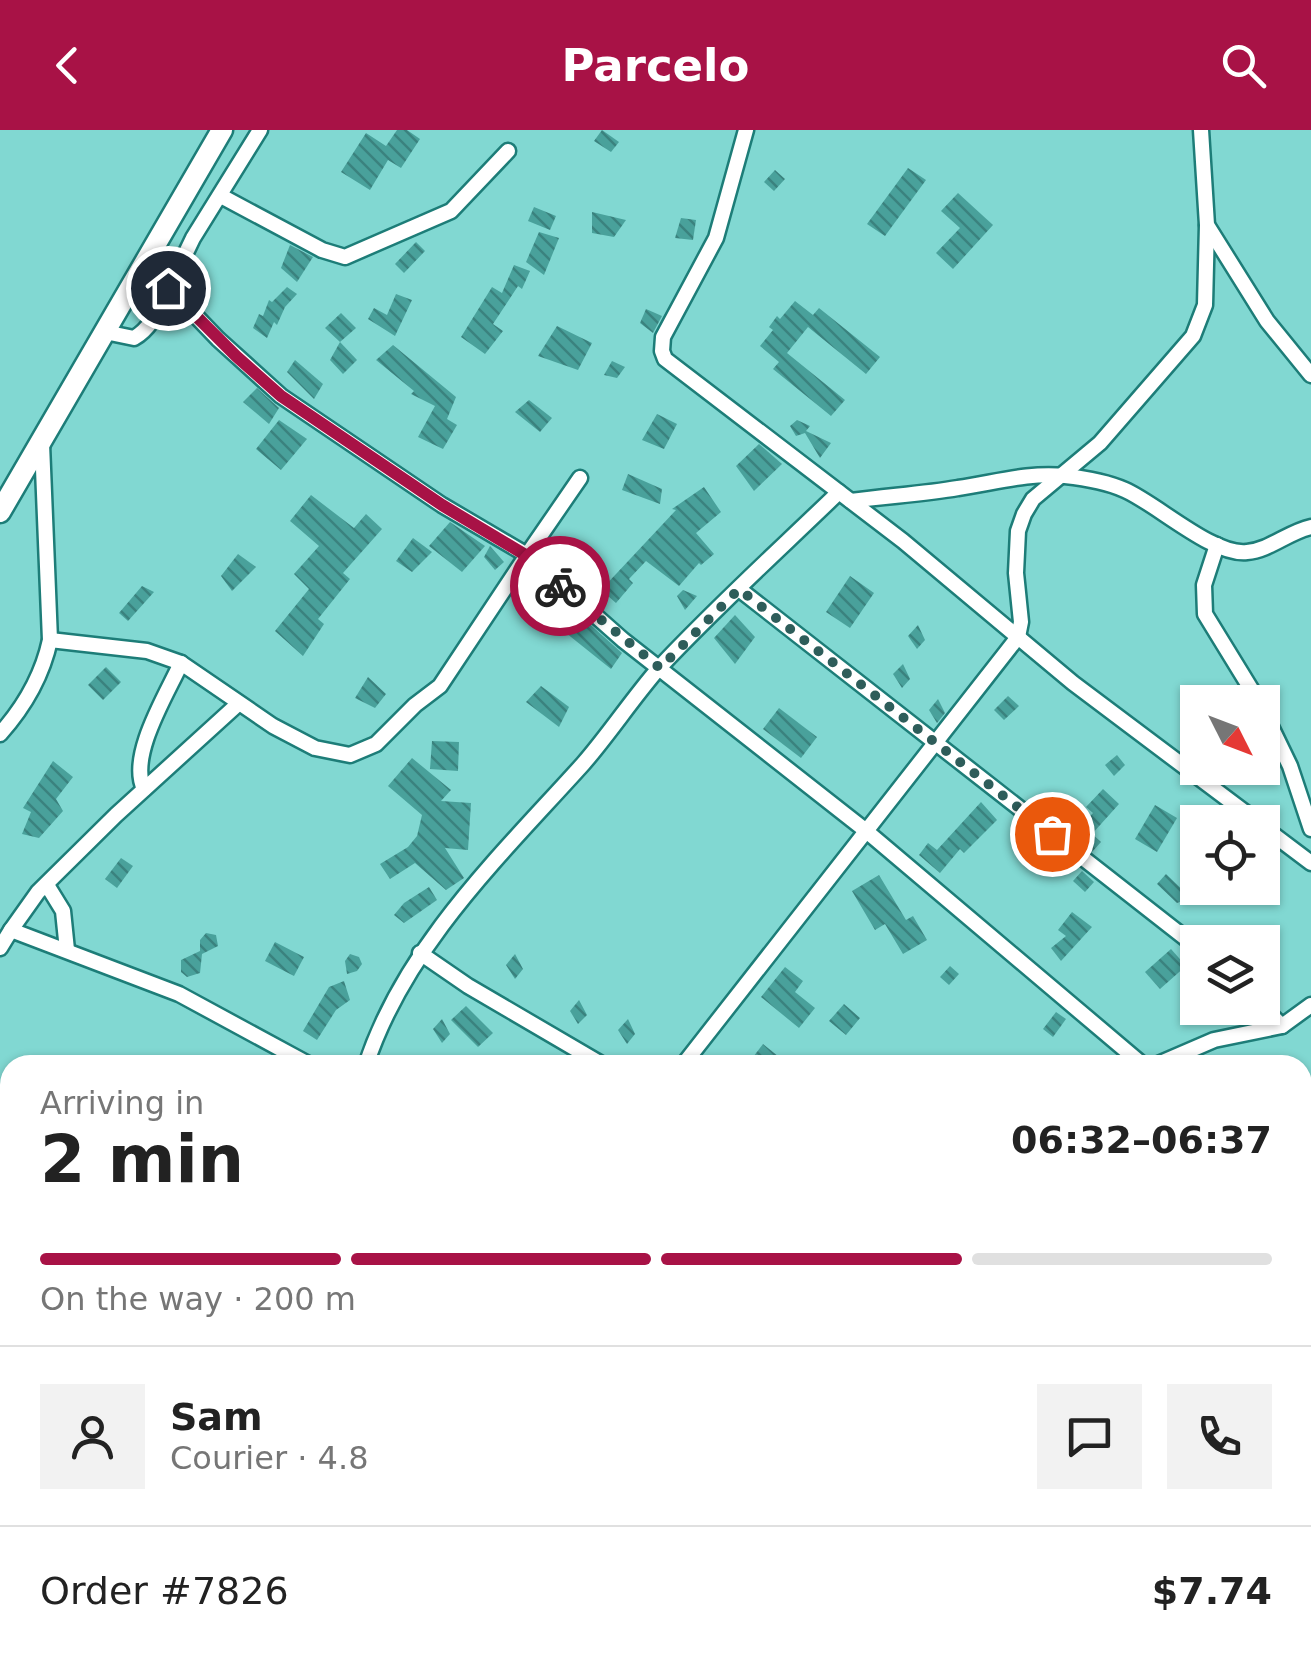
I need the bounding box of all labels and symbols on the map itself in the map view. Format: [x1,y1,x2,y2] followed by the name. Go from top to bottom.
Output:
[126,246,211,331] pin
[510,536,610,636] courier
[1180,685,1280,785] north arrow
[1010,792,1095,877] pin

